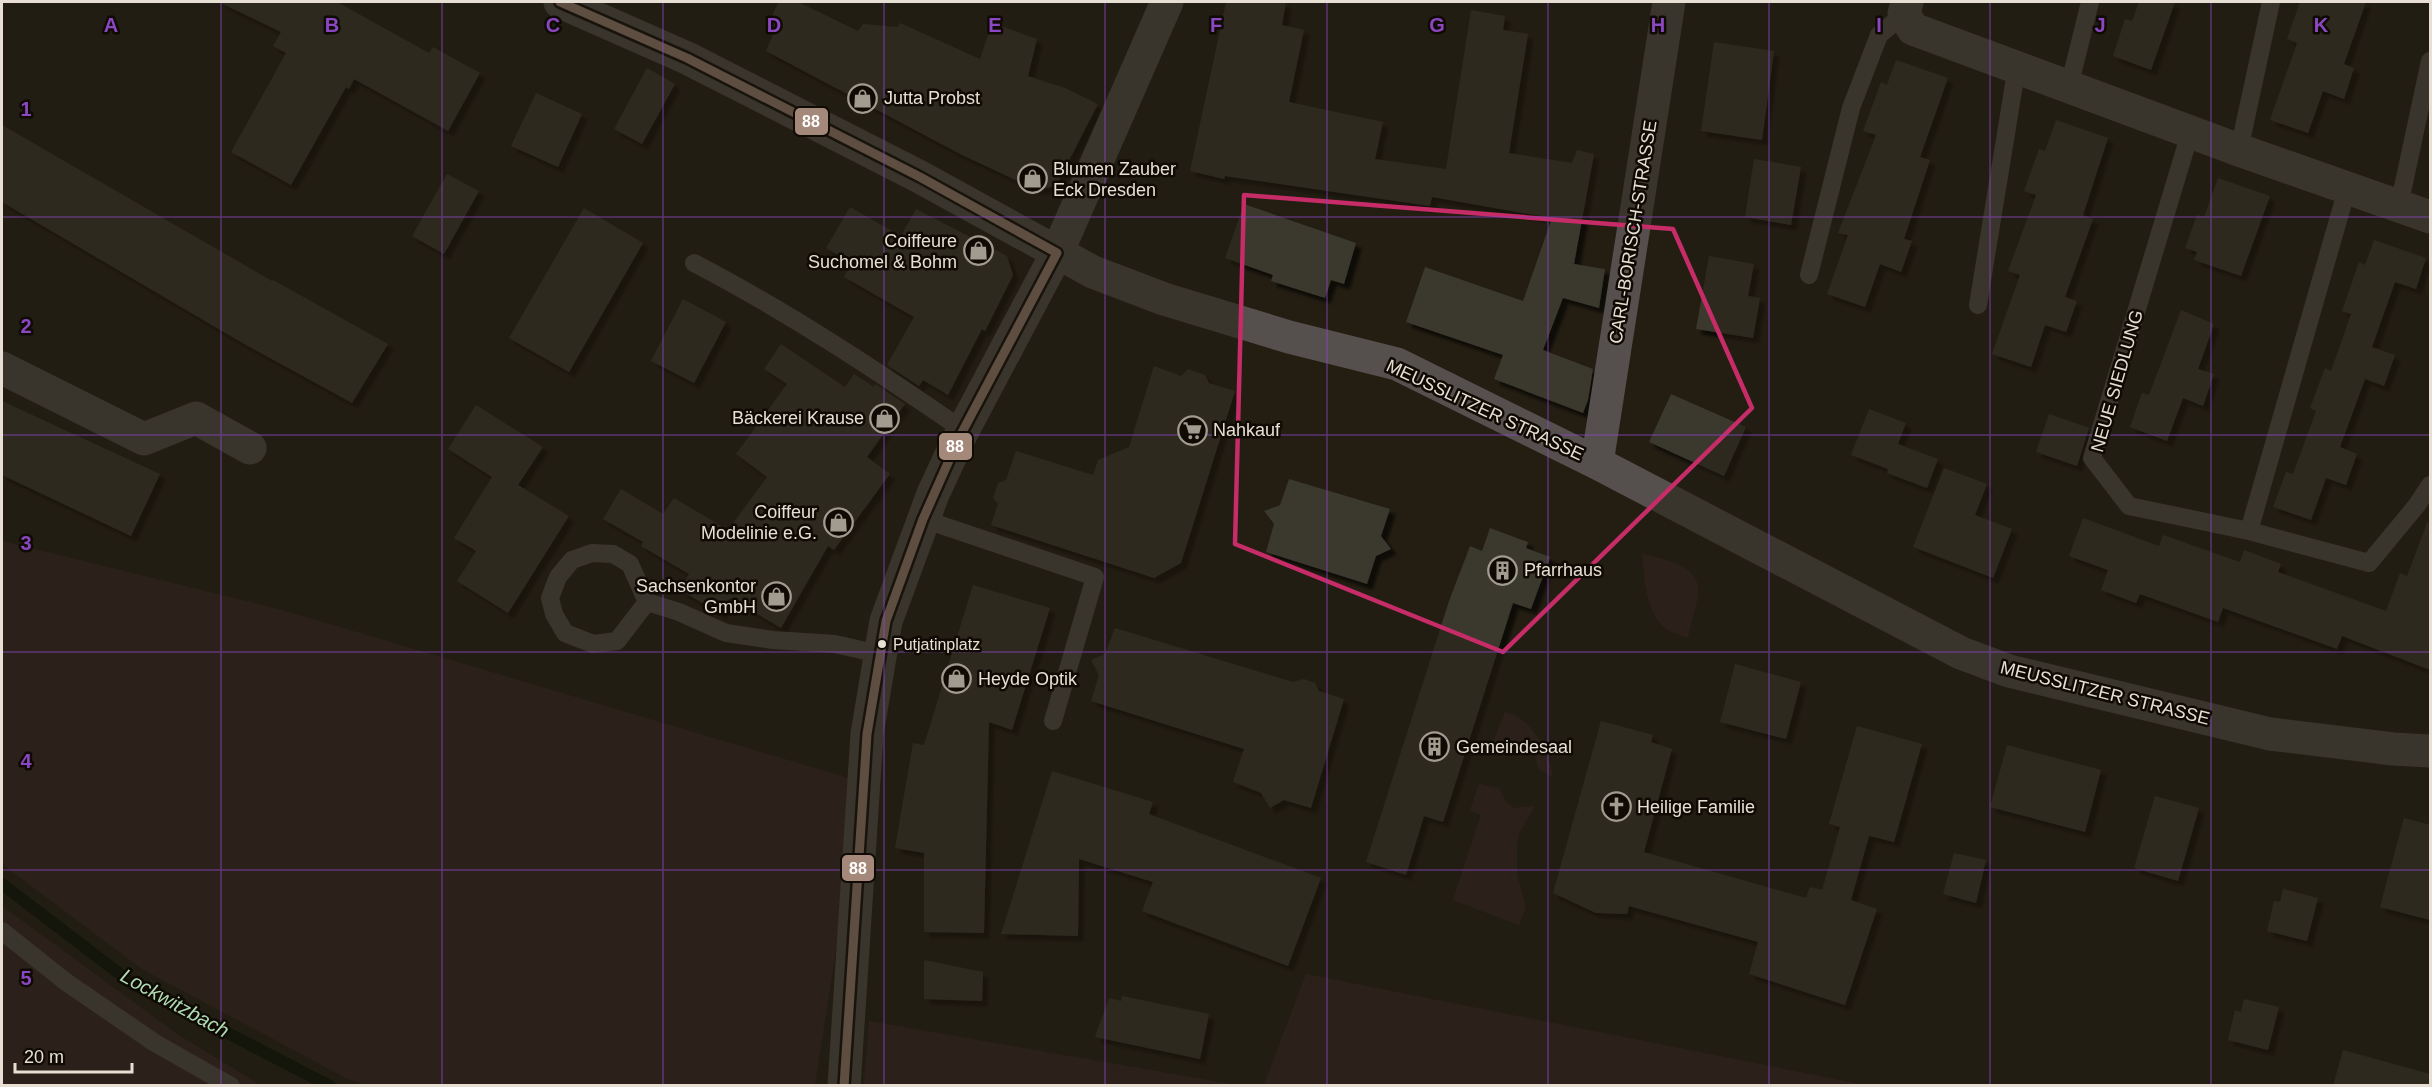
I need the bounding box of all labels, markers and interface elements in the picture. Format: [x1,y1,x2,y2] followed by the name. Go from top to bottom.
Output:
[104,14,118,36] text: A
[325,14,339,36] text: B
[546,14,560,36] text: C
[767,14,781,36] text: D
[988,14,1002,36] text: E
[1210,14,1222,36] text: F
[1429,14,1445,36] text: G
[1651,14,1665,36] text: H
[1876,14,1882,36] text: I
[2094,14,2106,36] text: J
[2314,14,2329,36] text: K
[847,82,879,114] shop icon: Jutta Probst
[884,88,980,108] place label: Jutta Probst
[20,98,32,120] text: 1
[794,107,829,136] line badge: 88
[802,113,820,130] text: 88
[1605,119,1661,345] street label: CARL-BORISCH-STRASSE
[1053,159,1176,200] place label: Blumen Zauber Eck Dresden
[1016,163,1048,195] shop icon: Blumen Zauber Eck Dresden
[808,231,957,272] place label: Coiffeure Suchomel & Bohm
[962,235,994,267] shop icon: Coiffeure Suchomel & Bohm
[2087,308,2147,454] street label: NEUE SIEDLUNG
[20,315,32,337] text: 2
[1383,355,1587,465] street label: MEUSSLITZER STRASSE
[869,402,901,434] shop icon: Bäckerei Krause
[732,408,864,428] place label: Bäckerei Krause
[1176,414,1208,446] supermarket icon: Nahkauf
[1213,420,1281,440] place label: Nahkauf
[938,432,973,461] line badge: 88
[946,438,964,455] text: 88
[701,502,817,543] place label: Coiffeur Modelinie e.G.
[822,506,854,538] shop icon: Coiffeur Modelinie e.G.
[20,532,32,554] text: 3
[1487,554,1519,586] building icon: Pfarrhaus
[1524,560,1602,580] place label: Pfarrhaus
[636,576,756,617] place label: Sachsenkontor GmbH
[761,580,793,612] shop icon: Sachsenkontor GmbH
[893,636,980,653] place label: Putjatinplatz
[876,638,888,650] marker: Putjatinplatz
[1998,657,2212,729] street label: MEUSSLITZER STRASSE
[941,663,973,695] shop icon: Heyde Optik
[978,669,1078,689] place label: Heyde Optik
[1419,731,1451,763] building icon: Gemeindesaal
[1456,737,1572,757] place label: Gemeindesaal
[20,750,32,772] text: 4
[1600,791,1632,823] church icon: Heilige Familie
[1637,797,1755,817] place label: Heilige Familie
[841,854,875,882] line badge: 88
[849,860,867,877] text: 88
[117,964,233,1042] water label: Lockwitzbach
[20,967,32,989] text: 5
[15,1036,132,1074] scale bar
[24,1047,64,1067] text: 20 m

